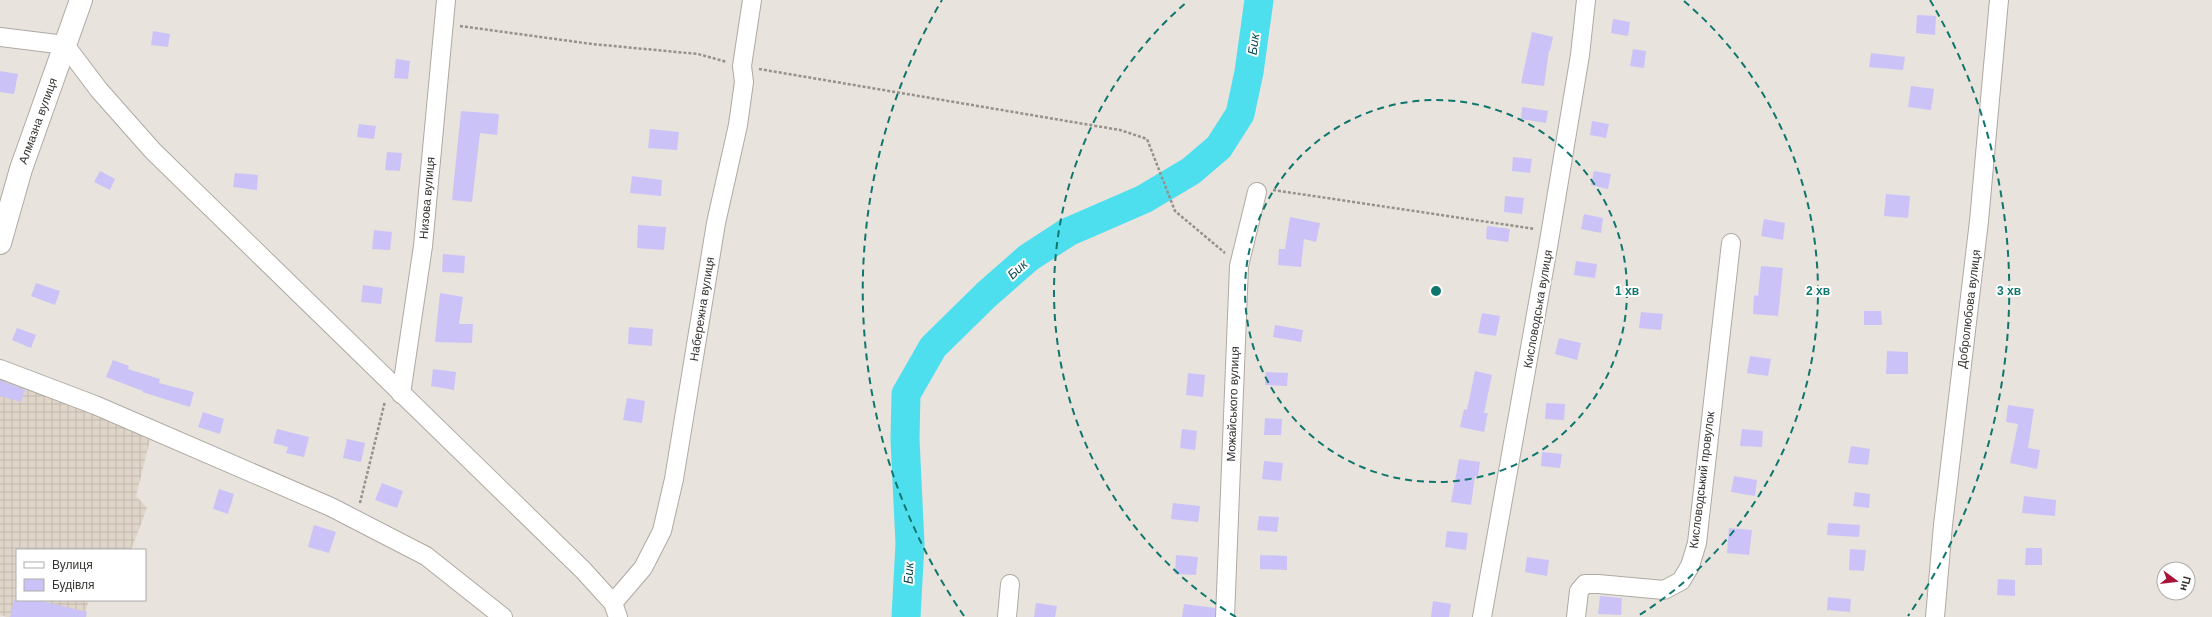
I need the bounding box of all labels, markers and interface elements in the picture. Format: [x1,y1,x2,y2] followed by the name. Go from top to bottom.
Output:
[1245,31,1263,56] water label: Бик
[16,76,60,166] street label: Алмазна вулиця
[416,156,438,240] street label: Низова вулиця
[1521,249,1555,369] street label: Кисловодська вулиця
[1955,249,1983,369] street label: Добролюбова вулиця
[687,256,717,362] street label: Набережна вулиця
[1004,256,1031,282] water label: Бик
[1429,284,1443,298] centre of rings
[1615,284,1639,298] text: 1 хв
[1806,284,1830,298] text: 2 хв
[1997,284,2021,298] text: 3 хв
[1224,346,1242,462] street label: Можайського вулиця
[1687,410,1717,549] street label: Кисловодський провулок
[16,549,146,601] legend
[52,558,93,572] text: Вулиця
[900,561,917,584] water label: Бик
[2156,561,2196,601] north arrow
[2178,575,2193,592] text: Пн
[52,578,94,592] text: Будівля

